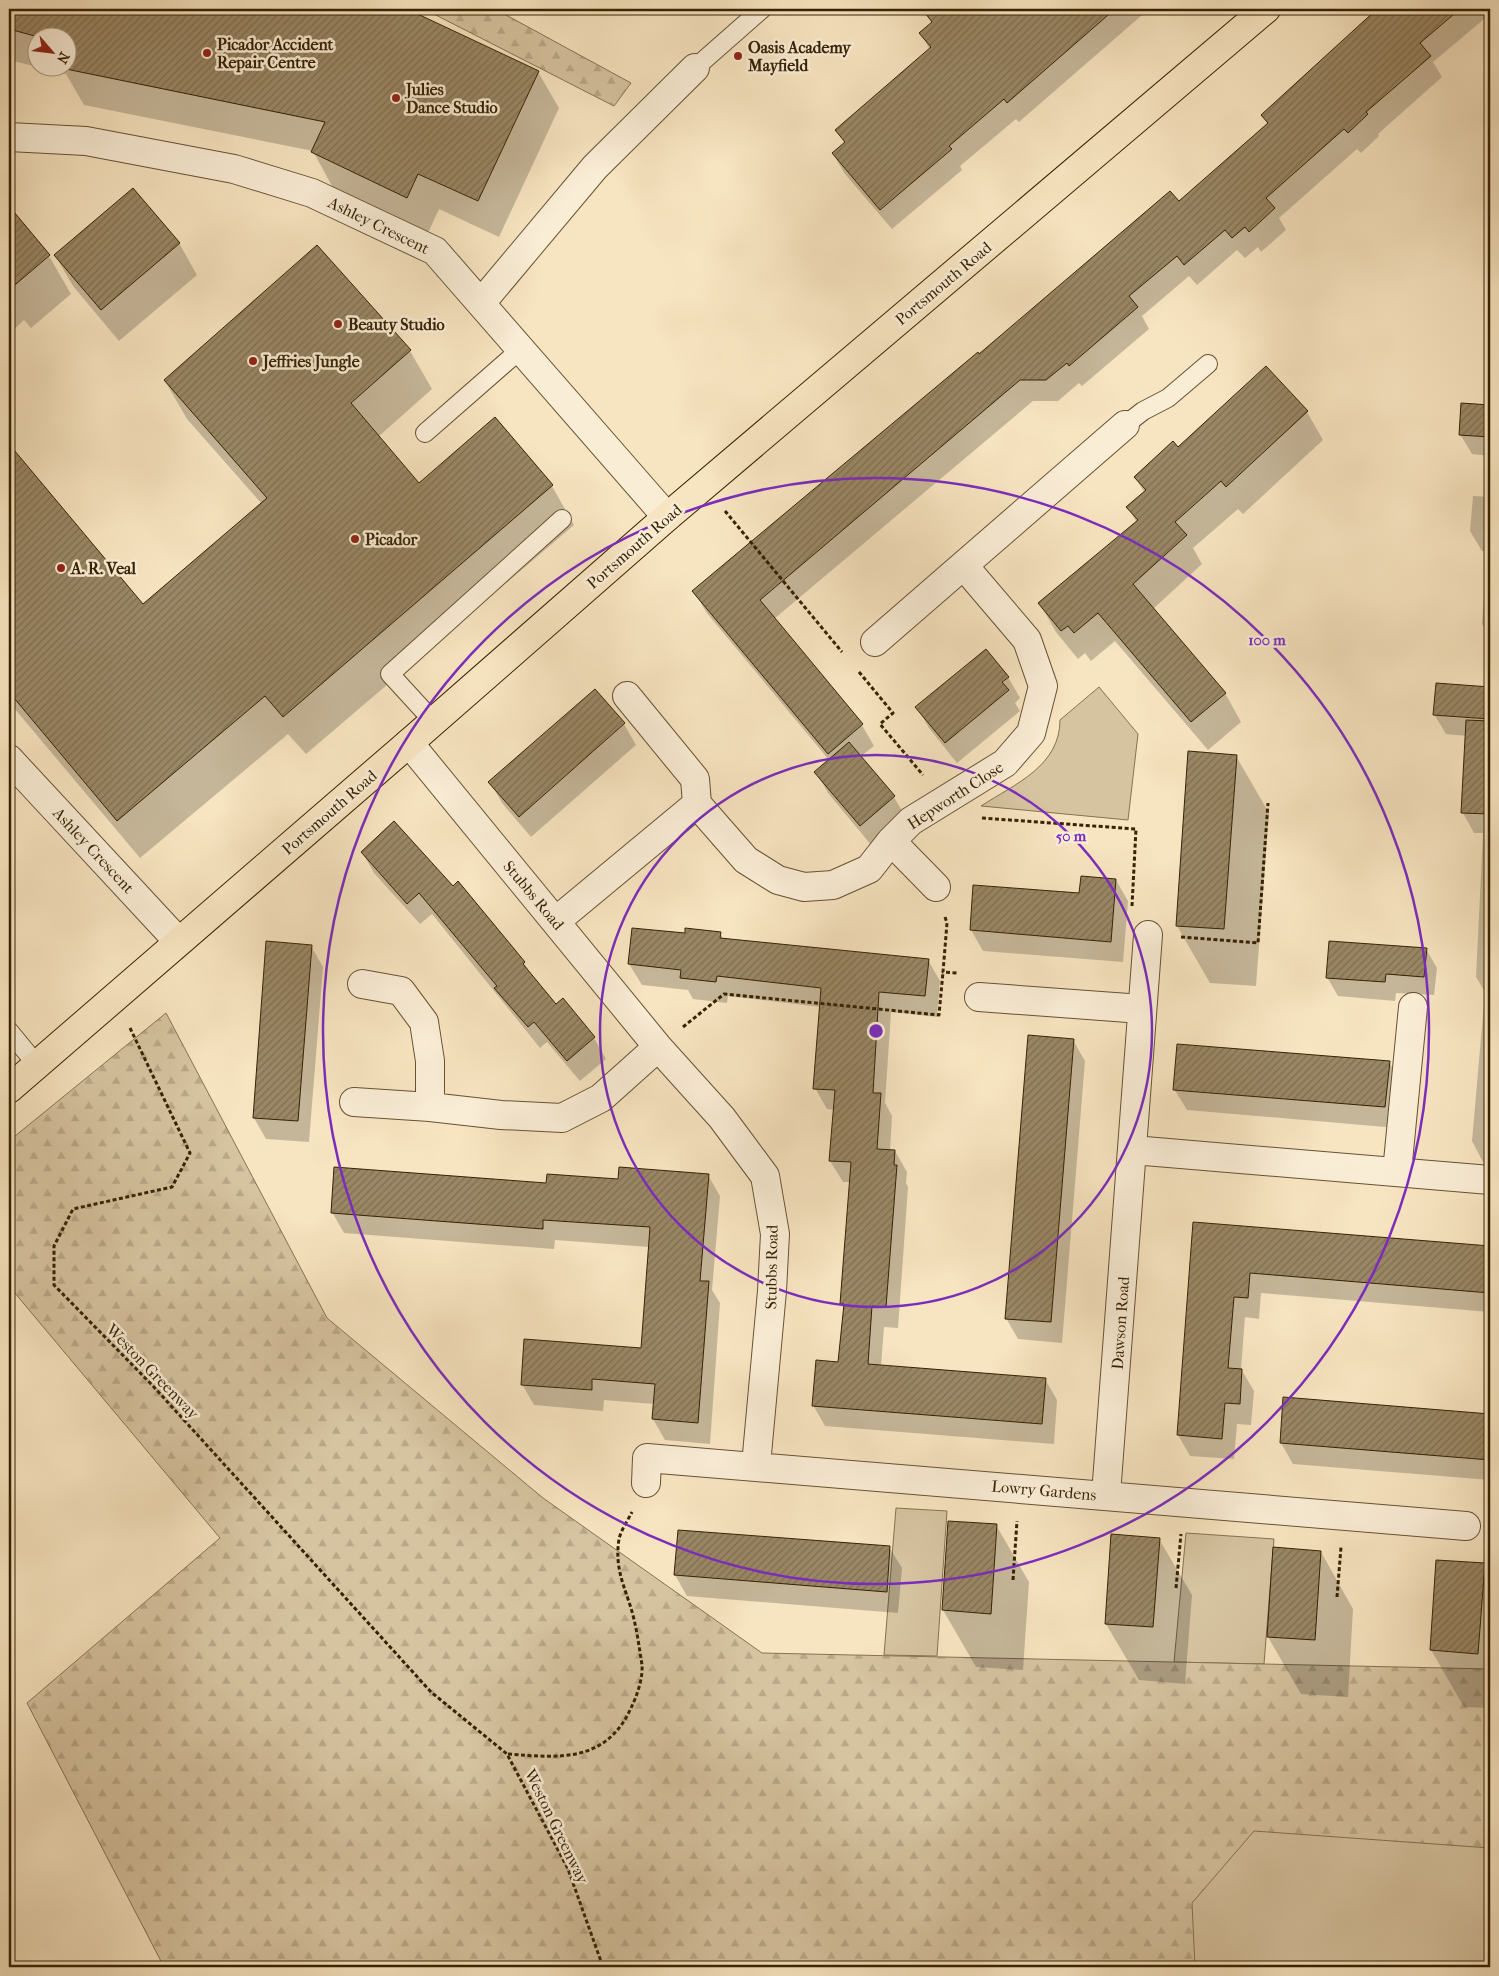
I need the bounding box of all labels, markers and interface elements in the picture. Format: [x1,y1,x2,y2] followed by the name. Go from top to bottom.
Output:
[28,28,78,78] north arrow
[217,35,334,73] place label: Picador Accident Repair Centre
[747,38,852,76] place label: Oasis Academy Mayfield
[201,47,213,59] marker: Picador Accident Repair Centre
[53,49,73,67] text: N
[732,50,744,62] marker: Oasis Academy Mayfield
[404,80,498,117] place label: Julies Dance Studio
[390,92,402,104] marker: Julies Dance Studio
[324,192,433,258] street label: Ashley Crescent
[891,237,996,329] street label: Portsmouth Road
[348,315,445,335] place label: Beauty Studio
[332,318,344,330] marker: Beauty Studio
[261,352,360,372] place label: Jeffries Jungle
[247,355,259,367] marker: Jeffries Jungle
[583,500,686,593] street label: Portsmouth Road
[365,530,418,549] place label: Picador
[349,533,361,545] marker: Picador
[70,559,136,578] place label: A. R. Veal
[55,562,67,574] marker: A. R. Veal
[1248,631,1286,649] text: 100 m
[904,757,1007,833] street label: Hepworth Close
[278,766,381,859] street label: Portsmouth Road
[48,803,138,897] street label: Ashley Crescent
[1056,827,1087,845] text: 50 m
[499,857,568,934] street label: Stubbs Road
[867,1022,885,1040] centre of rings
[761,1224,782,1309] street label: Stubbs Road
[1108,1275,1133,1370] street label: Dawson Road
[102,1319,203,1423] street label: Weston Greenway
[991,1476,1097,1505] street label: Lowry Gardens
[520,1765,593,1887] street label: Weston Greenway

